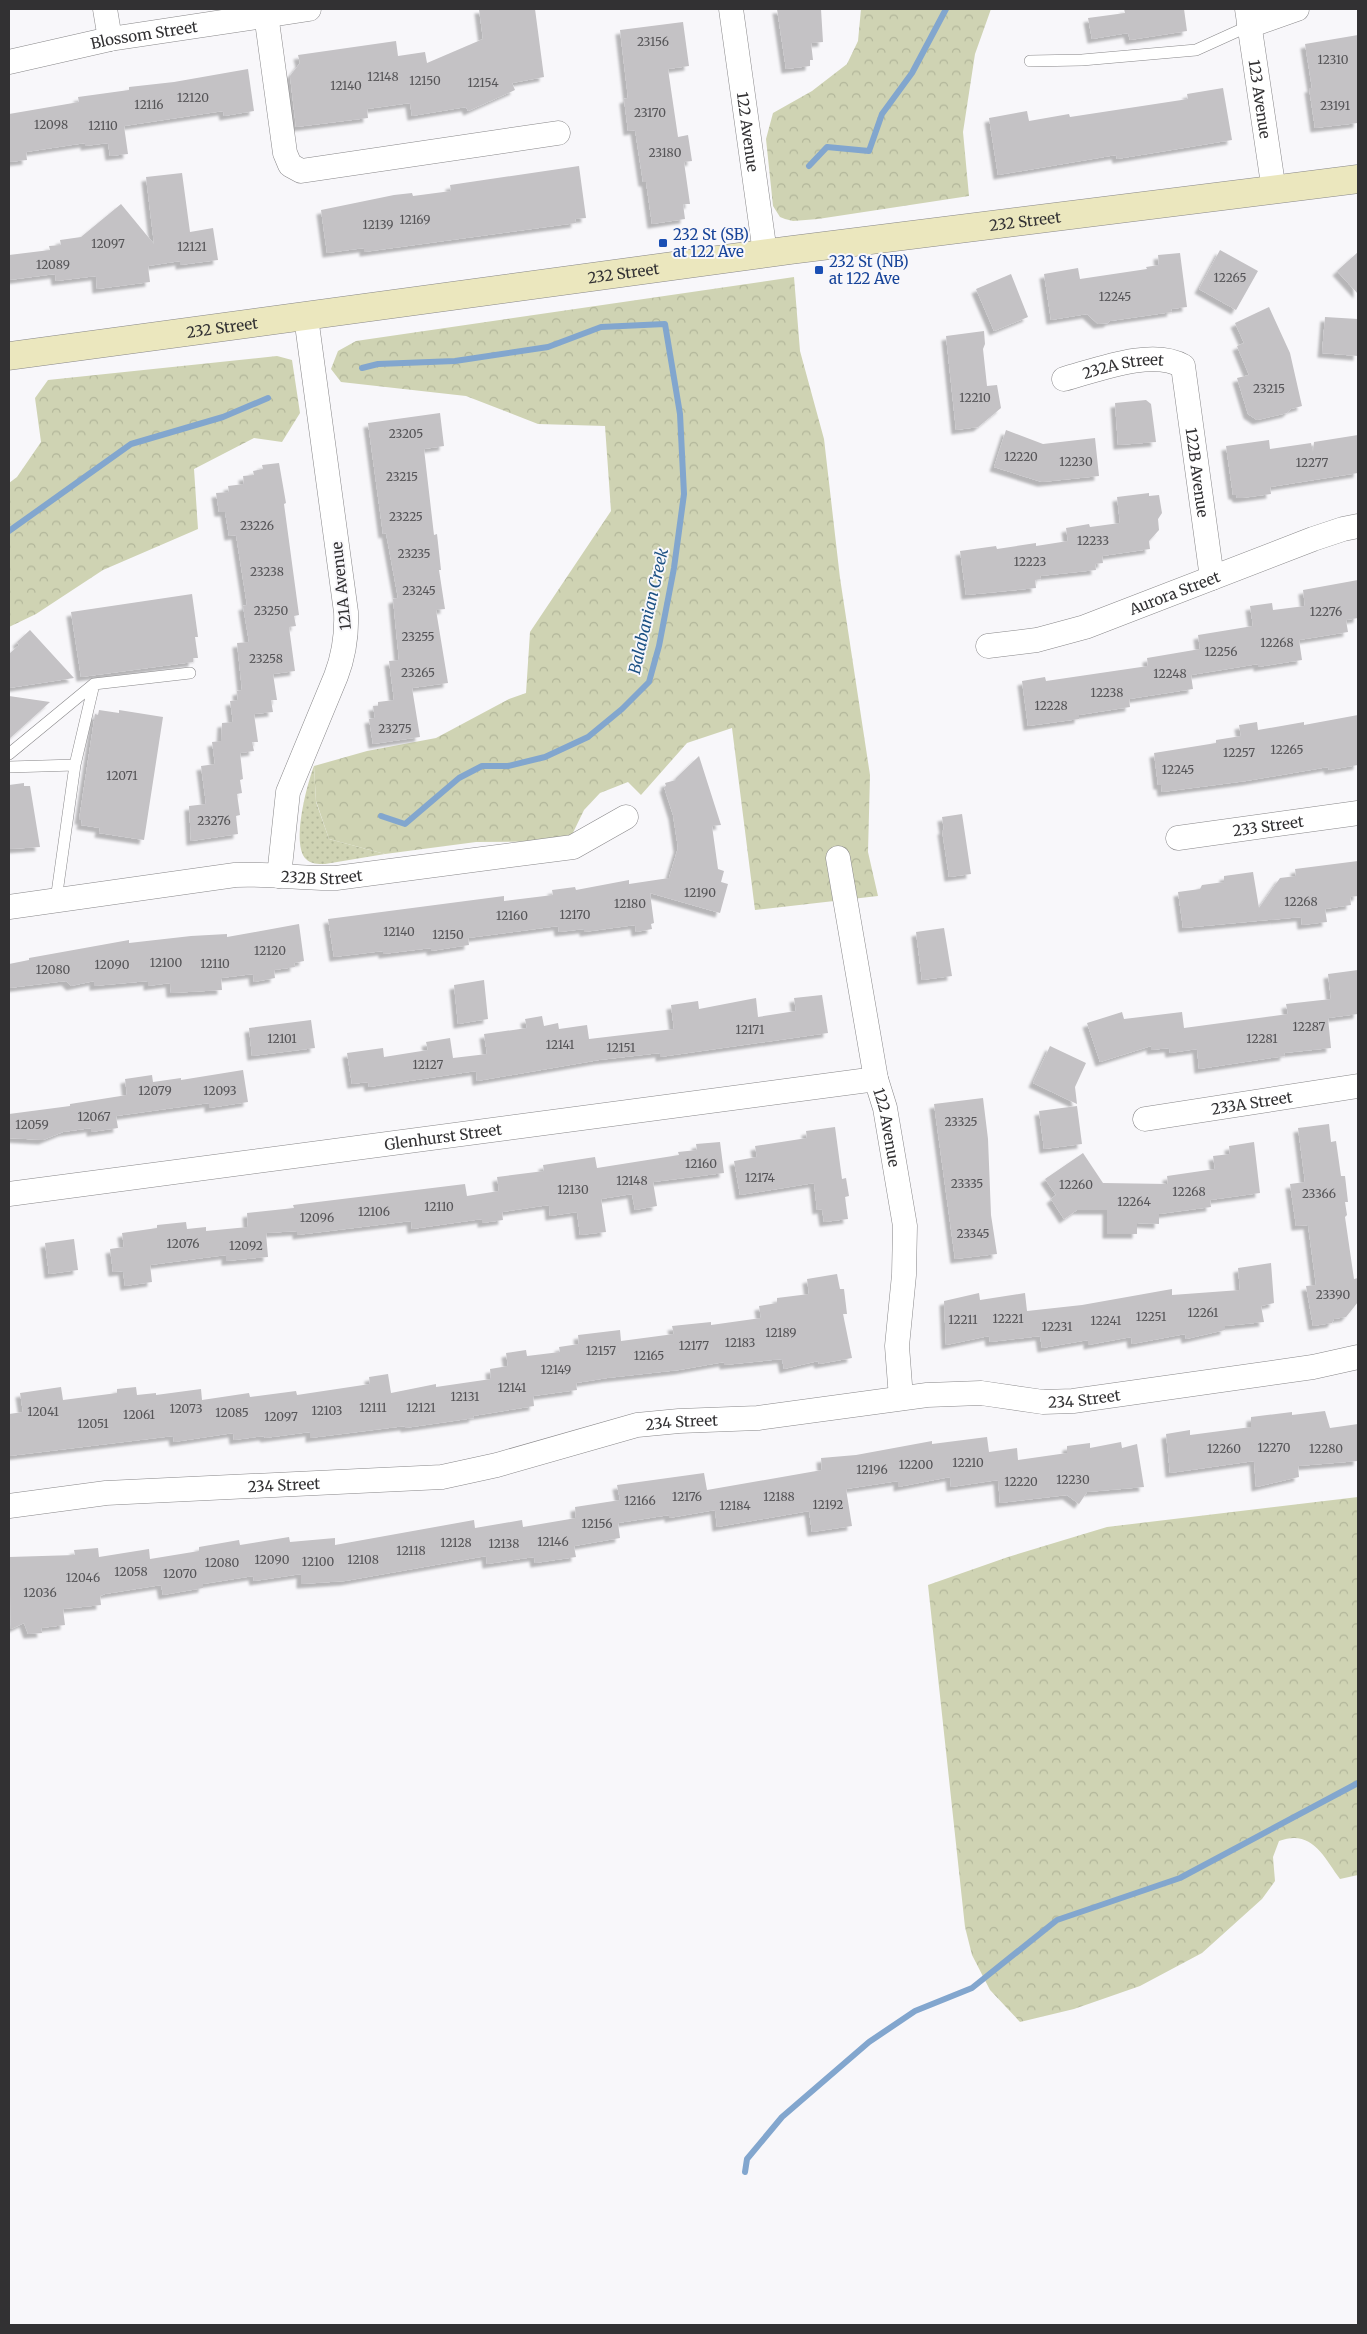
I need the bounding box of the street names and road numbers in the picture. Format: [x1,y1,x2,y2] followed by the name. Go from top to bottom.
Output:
[89,16,199,53] street label: Blossom Street
[1245,58,1276,140] street label: 123 Avenue
[733,91,763,173] street label: 122 Avenue
[988,207,1062,235] street label: 232 Street
[586,258,660,287] street label: 232 Street
[185,313,259,341] street label: 232 Street
[1080,350,1165,383] street label: 232A Street
[1182,426,1213,519] street label: 122B Avenue
[327,541,355,631] street label: 121A Avenue
[1125,566,1223,619] street label: Aurora Street
[1231,811,1305,840] street label: 233 Street
[280,865,364,888] street label: 232B Street
[870,1085,904,1169] street label: 122 Avenue
[1210,1087,1294,1118] street label: 233A Street
[383,1119,503,1154] street label: Glenhurst Street
[1048,1385,1122,1411] street label: 234 Street
[645,1410,718,1434] street label: 234 Street
[247,1473,321,1496] street label: 234 Street

